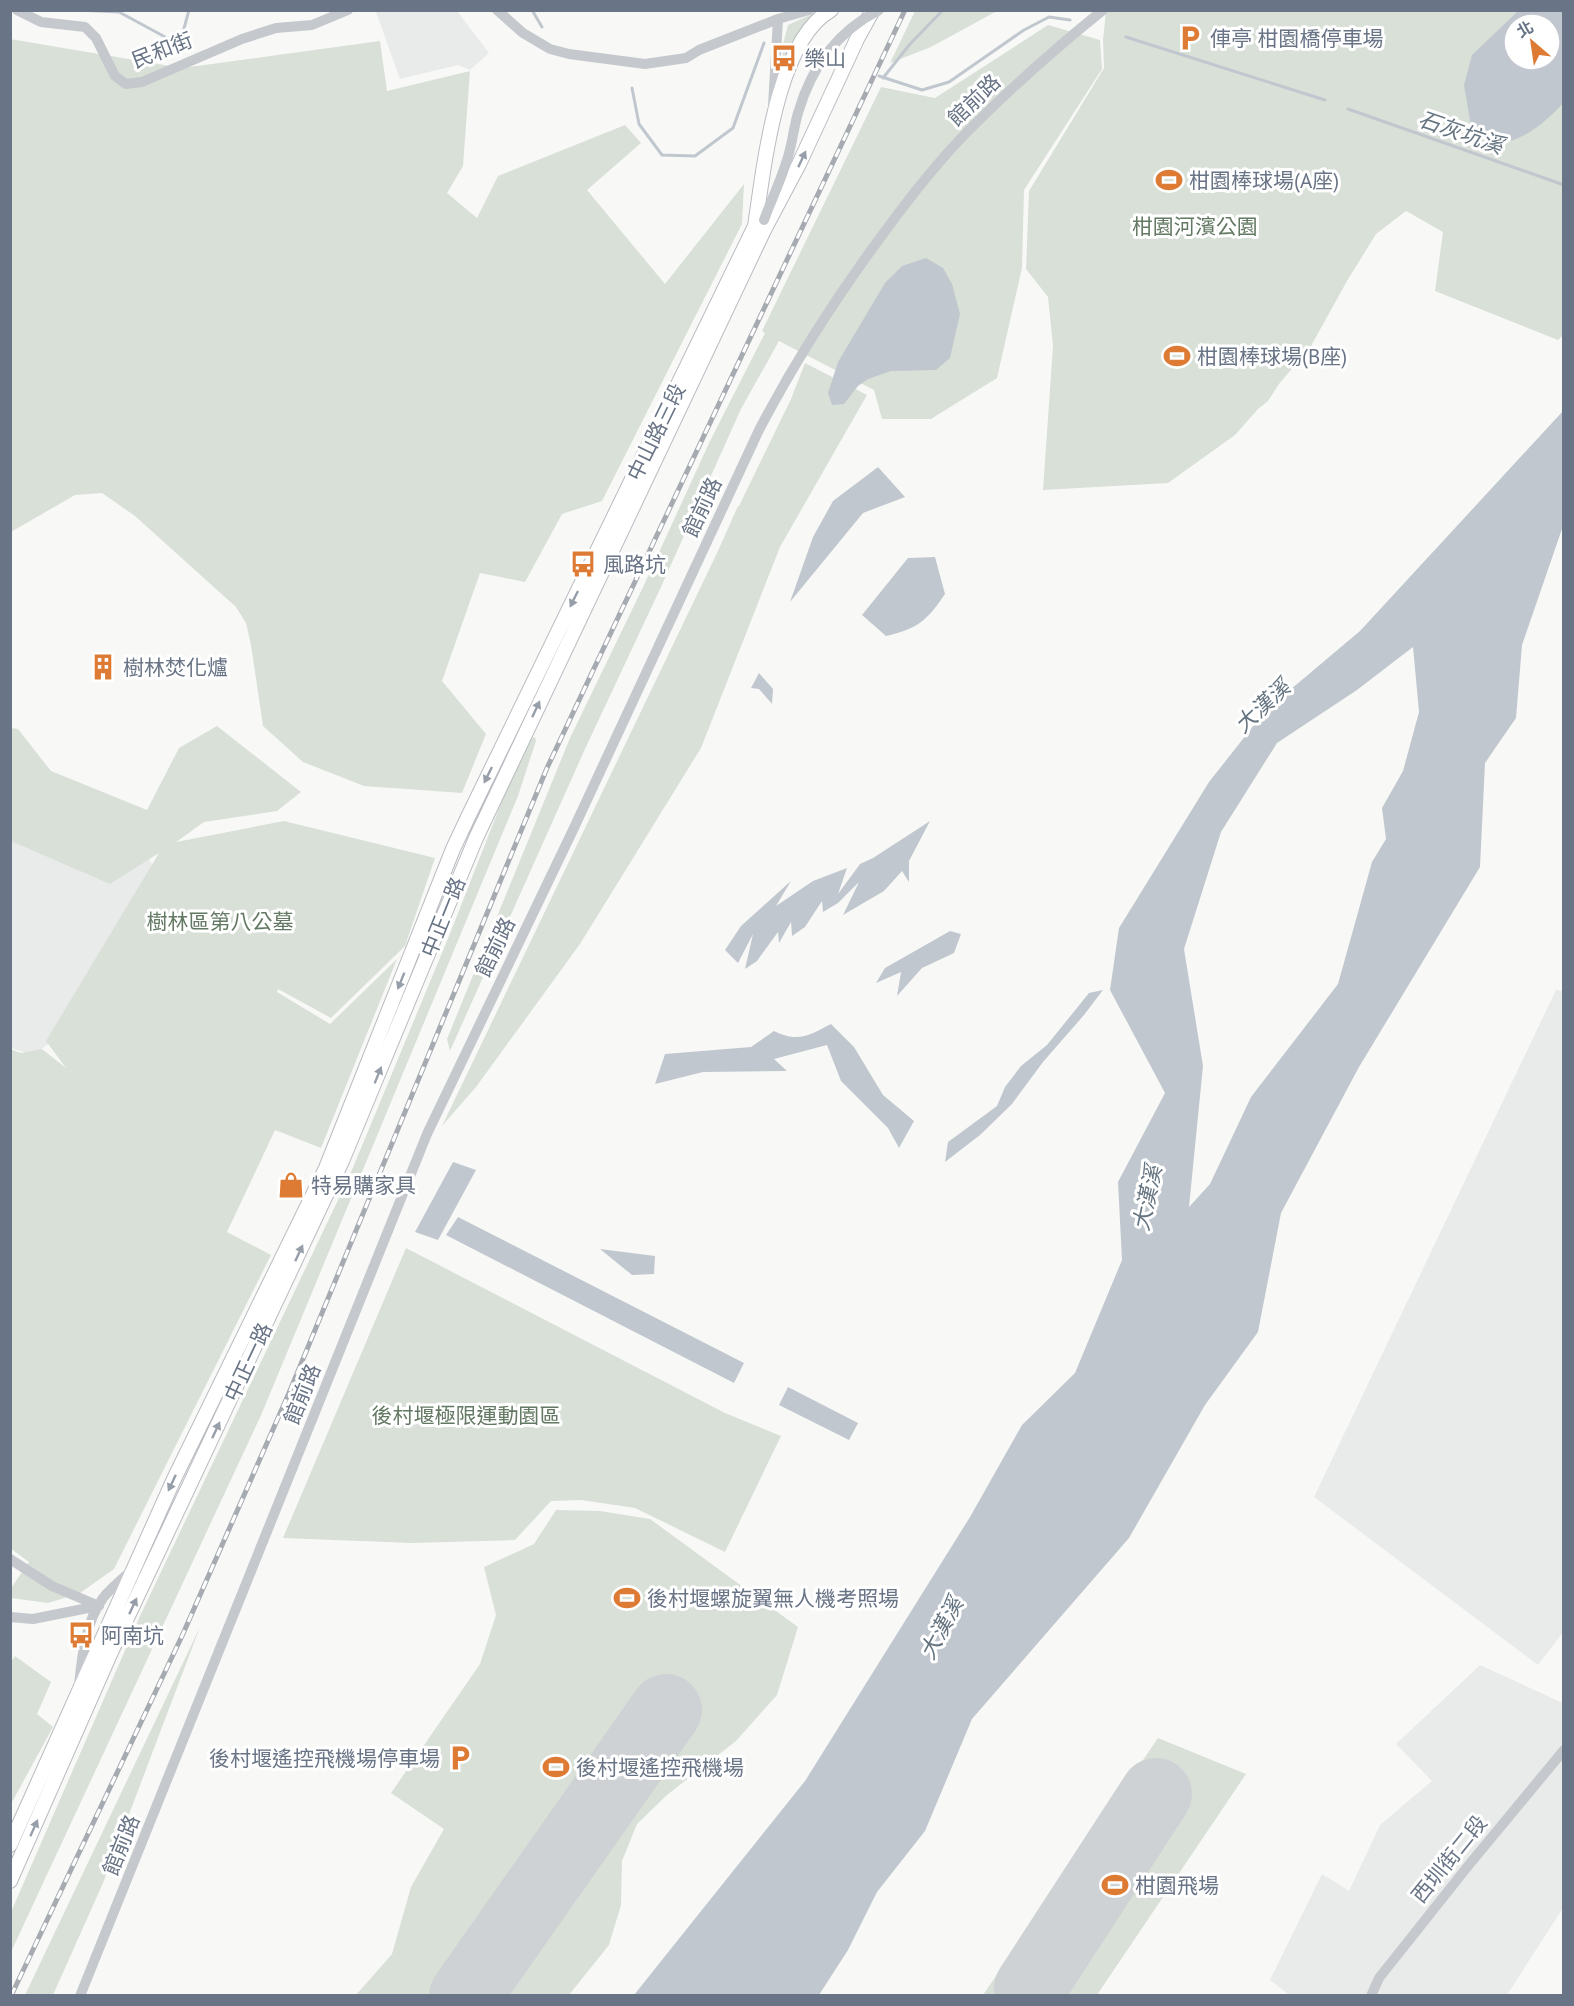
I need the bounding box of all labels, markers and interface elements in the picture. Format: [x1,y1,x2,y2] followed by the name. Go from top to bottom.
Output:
[1502,12,1562,72] north arrow
[1513,16,1537,42] text: 北
[1175,23,1205,53] parking icon: 俥亭 柑園橋停車場
[1210,25,1384,52] place label: 俥亭 柑園橋停車場
[128,26,196,74] street label: 民和街
[769,43,799,73] bus stop icon: 樂山
[804,45,846,72] place label: 樂山
[942,68,1006,132] street label: 館前路
[1415,104,1510,161] water label: 石灰坑溪
[797,151,806,168] one-way arrow
[1154,165,1184,195] sports icon: 柑園棒球場(A座)
[1189,167,1339,194] place label: 柑園棒球場(A座)
[1132,213,1258,240] park label: 柑園河濱公園
[1162,341,1192,371] sports icon: 柑園棒球場(B座)
[1197,343,1347,370] place label: 柑園棒球場(B座)
[621,379,691,485] street label: 中山路三段
[676,473,728,541] street label: 館前路
[568,549,598,579] bus stop icon: 風路坑
[603,551,666,578] place label: 風路坑
[569,591,579,608] one-way arrow
[88,652,118,682] building icon: 樹林焚化爐
[123,654,228,681] place label: 樹林焚化爐
[1228,671,1298,739] water label: 大漢溪
[532,700,541,717] one-way arrow
[484,766,493,783] one-way arrow
[415,873,471,961] street label: 中正一路
[147,908,294,935] park label: 樹林區第八公墓
[469,913,521,981] street label: 館前路
[395,972,405,990] one-way arrow
[373,1065,383,1083] one-way arrow
[1126,1160,1168,1233] water label: 大漢溪
[276,1170,306,1200] shop icon: 特易購家具
[311,1172,416,1199] place label: 特易購家具
[295,1245,304,1262] one-way arrow
[218,1318,278,1406] street label: 中正一路
[278,1360,326,1428] street label: 館前路
[372,1402,561,1429] park label: 後村堰極限運動園區
[212,1421,221,1438] one-way arrow
[168,1475,177,1492] one-way arrow
[612,1583,642,1613] sports icon: 後村堰螺旋翼無人機考照場
[647,1585,899,1612] place label: 後村堰螺旋翼無人機考照場
[913,1590,970,1664] water label: 大漢溪
[129,1598,138,1615] one-way arrow
[66,1620,96,1650] bus stop icon: 阿南坑
[101,1622,164,1649] place label: 阿南坑
[445,1743,475,1773] parking icon: 後村堰遙控飛機場停車場
[209,1745,440,1772] place label: 後村堰遙控飛機場停車場
[541,1752,571,1782] sports icon: 後村堰遙控飛機場
[576,1754,744,1781] place label: 後村堰遙控飛機場
[1405,1810,1493,1908] street label: 西圳街二段
[97,1811,145,1879] street label: 館前路
[30,1819,39,1837] one-way arrow
[1100,1870,1130,1900] sports icon: 柑園飛場
[1135,1872,1219,1899] place label: 柑園飛場

